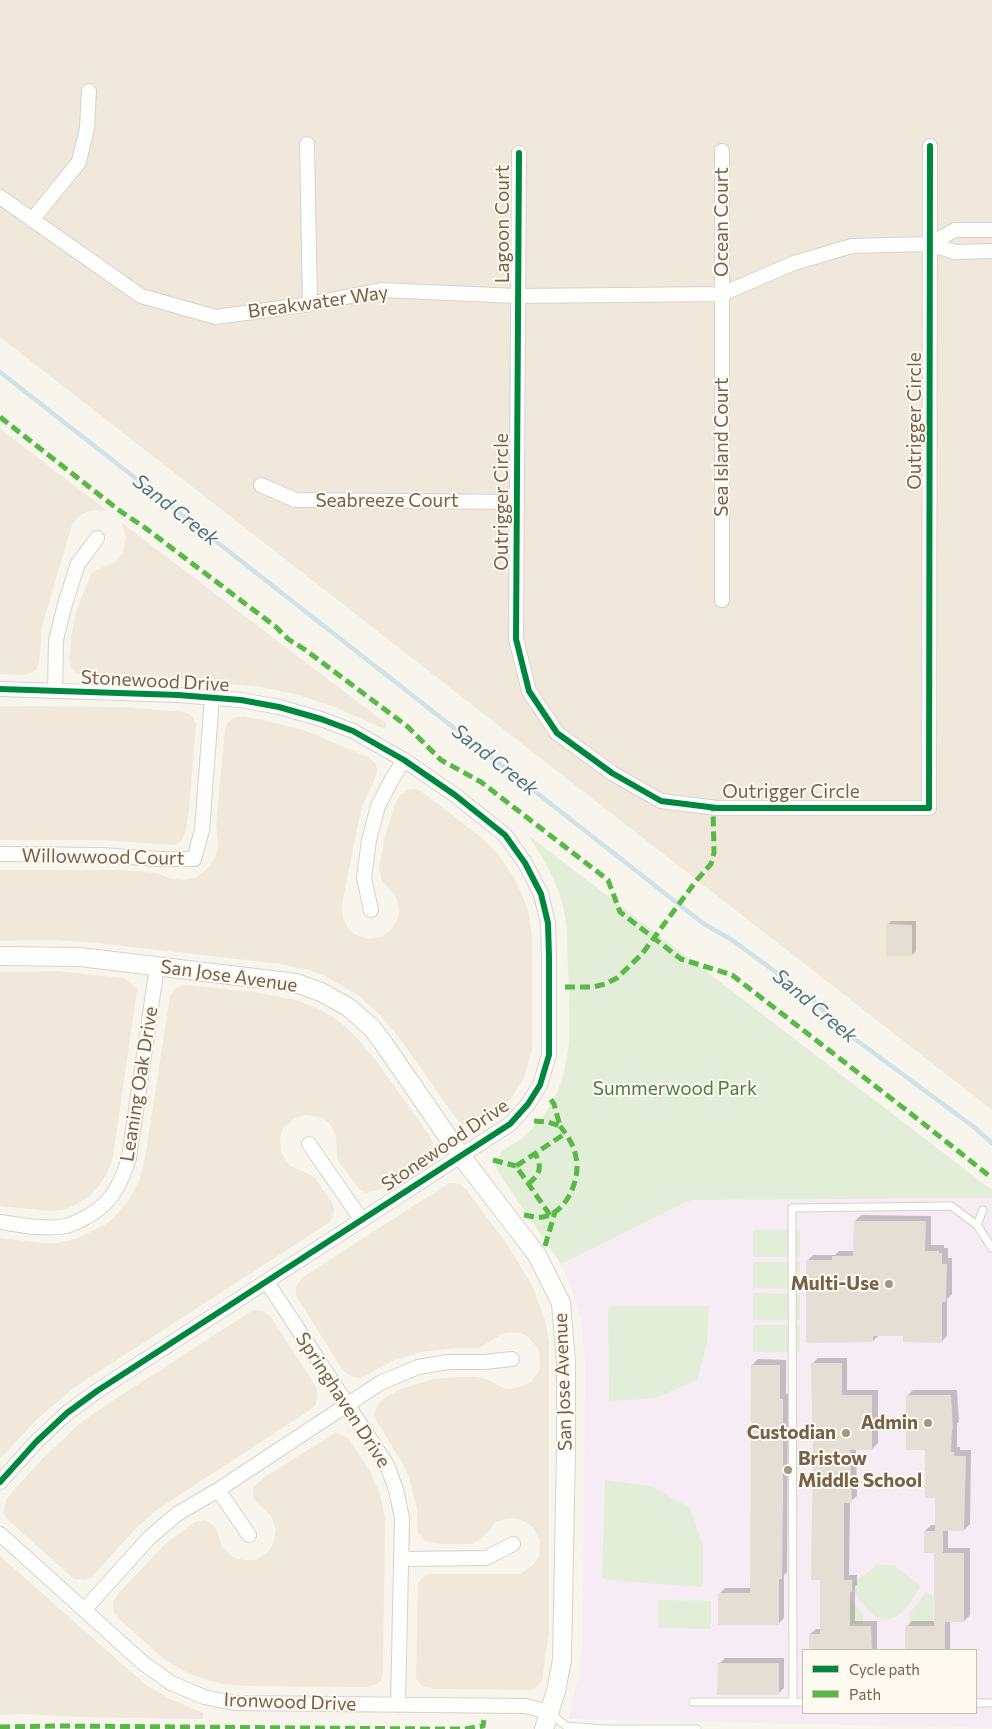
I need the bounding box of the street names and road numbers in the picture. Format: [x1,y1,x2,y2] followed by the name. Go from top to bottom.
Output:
[492,165,514,283] street label: Lagoon Court
[711,167,733,277] street label: Ocean Court
[246,281,390,323] street label: Breakwater Way
[904,352,926,490] street label: Outrigger Circle
[711,377,733,517] street label: Sea Island Court
[491,433,513,571] street label: Outrigger Circle
[315,490,459,512] street label: Seabreeze Court
[80,666,230,696] street label: Stonewood Drive
[722,781,860,803] street label: Outrigger Circle
[21,844,185,870] street label: Willowwood Court
[159,955,299,997] street label: San Jose Avenue
[115,1005,163,1163] street label: Leaning Oak Drive
[377,1094,513,1196] street label: Stonewood Drive
[549,1313,577,1451] street label: San Jose Avenue
[291,1328,395,1472] street label: Springhaven Drive
[223,1688,357,1716] street label: Ironwood Drive

